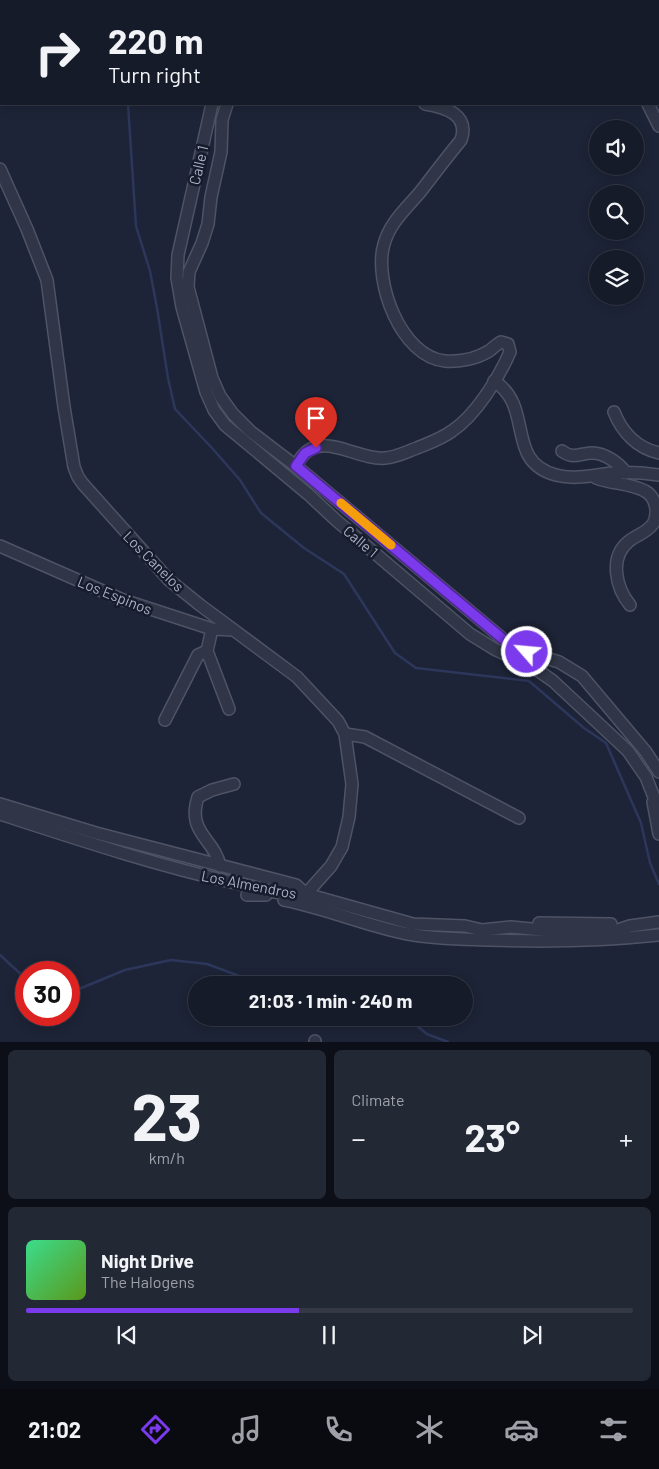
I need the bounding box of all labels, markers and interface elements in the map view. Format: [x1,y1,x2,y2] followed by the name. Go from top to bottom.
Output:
[108,19,203,61] text: 220 m
[25,20,90,85] icon: right
[108,61,201,87] text: Turn right
[589,120,644,305] map controls
[589,120,644,175] button: sound
[185,144,211,186] street label: Calle 1
[589,185,644,240] button: search
[589,250,644,305] button: layers
[295,397,337,448] pin
[302,404,330,432] icon: arrive
[340,521,382,561] street label: Calle 1
[120,527,188,595] street label: Los Canelos
[75,572,155,618] street label: Los Espinos
[500,625,552,677] position arrow
[200,866,298,902] street label: Los Almendros
[15,961,80,1026] speed limit sign: 30
[249,989,412,1012] text: 21:03 · 1 min · 240 m
[131,1076,202,1154] text: 23
[352,1090,404,1109] text: Climate
[464,1114,520,1160] text: 23°
[352,1121,366,1155] text: −
[619,1121,633,1155] text: +
[149,1148,185,1167] text: km/h
[101,1249,194,1272] text: Night Drive
[101,1272,195,1291] text: The Halogens
[113,1321,141,1349] icon: previous
[315,1321,343,1349] icon: pause
[518,1321,546,1349] icon: next
[138,1412,173,1447] icon: directions
[229,1412,264,1447] icon: music
[321,1412,356,1447] icon: phone
[412,1412,447,1447] icon: climate
[504,1412,539,1447] icon: car
[596,1412,631,1447] icon: filters
[28,1416,81,1442] text: 21:02

